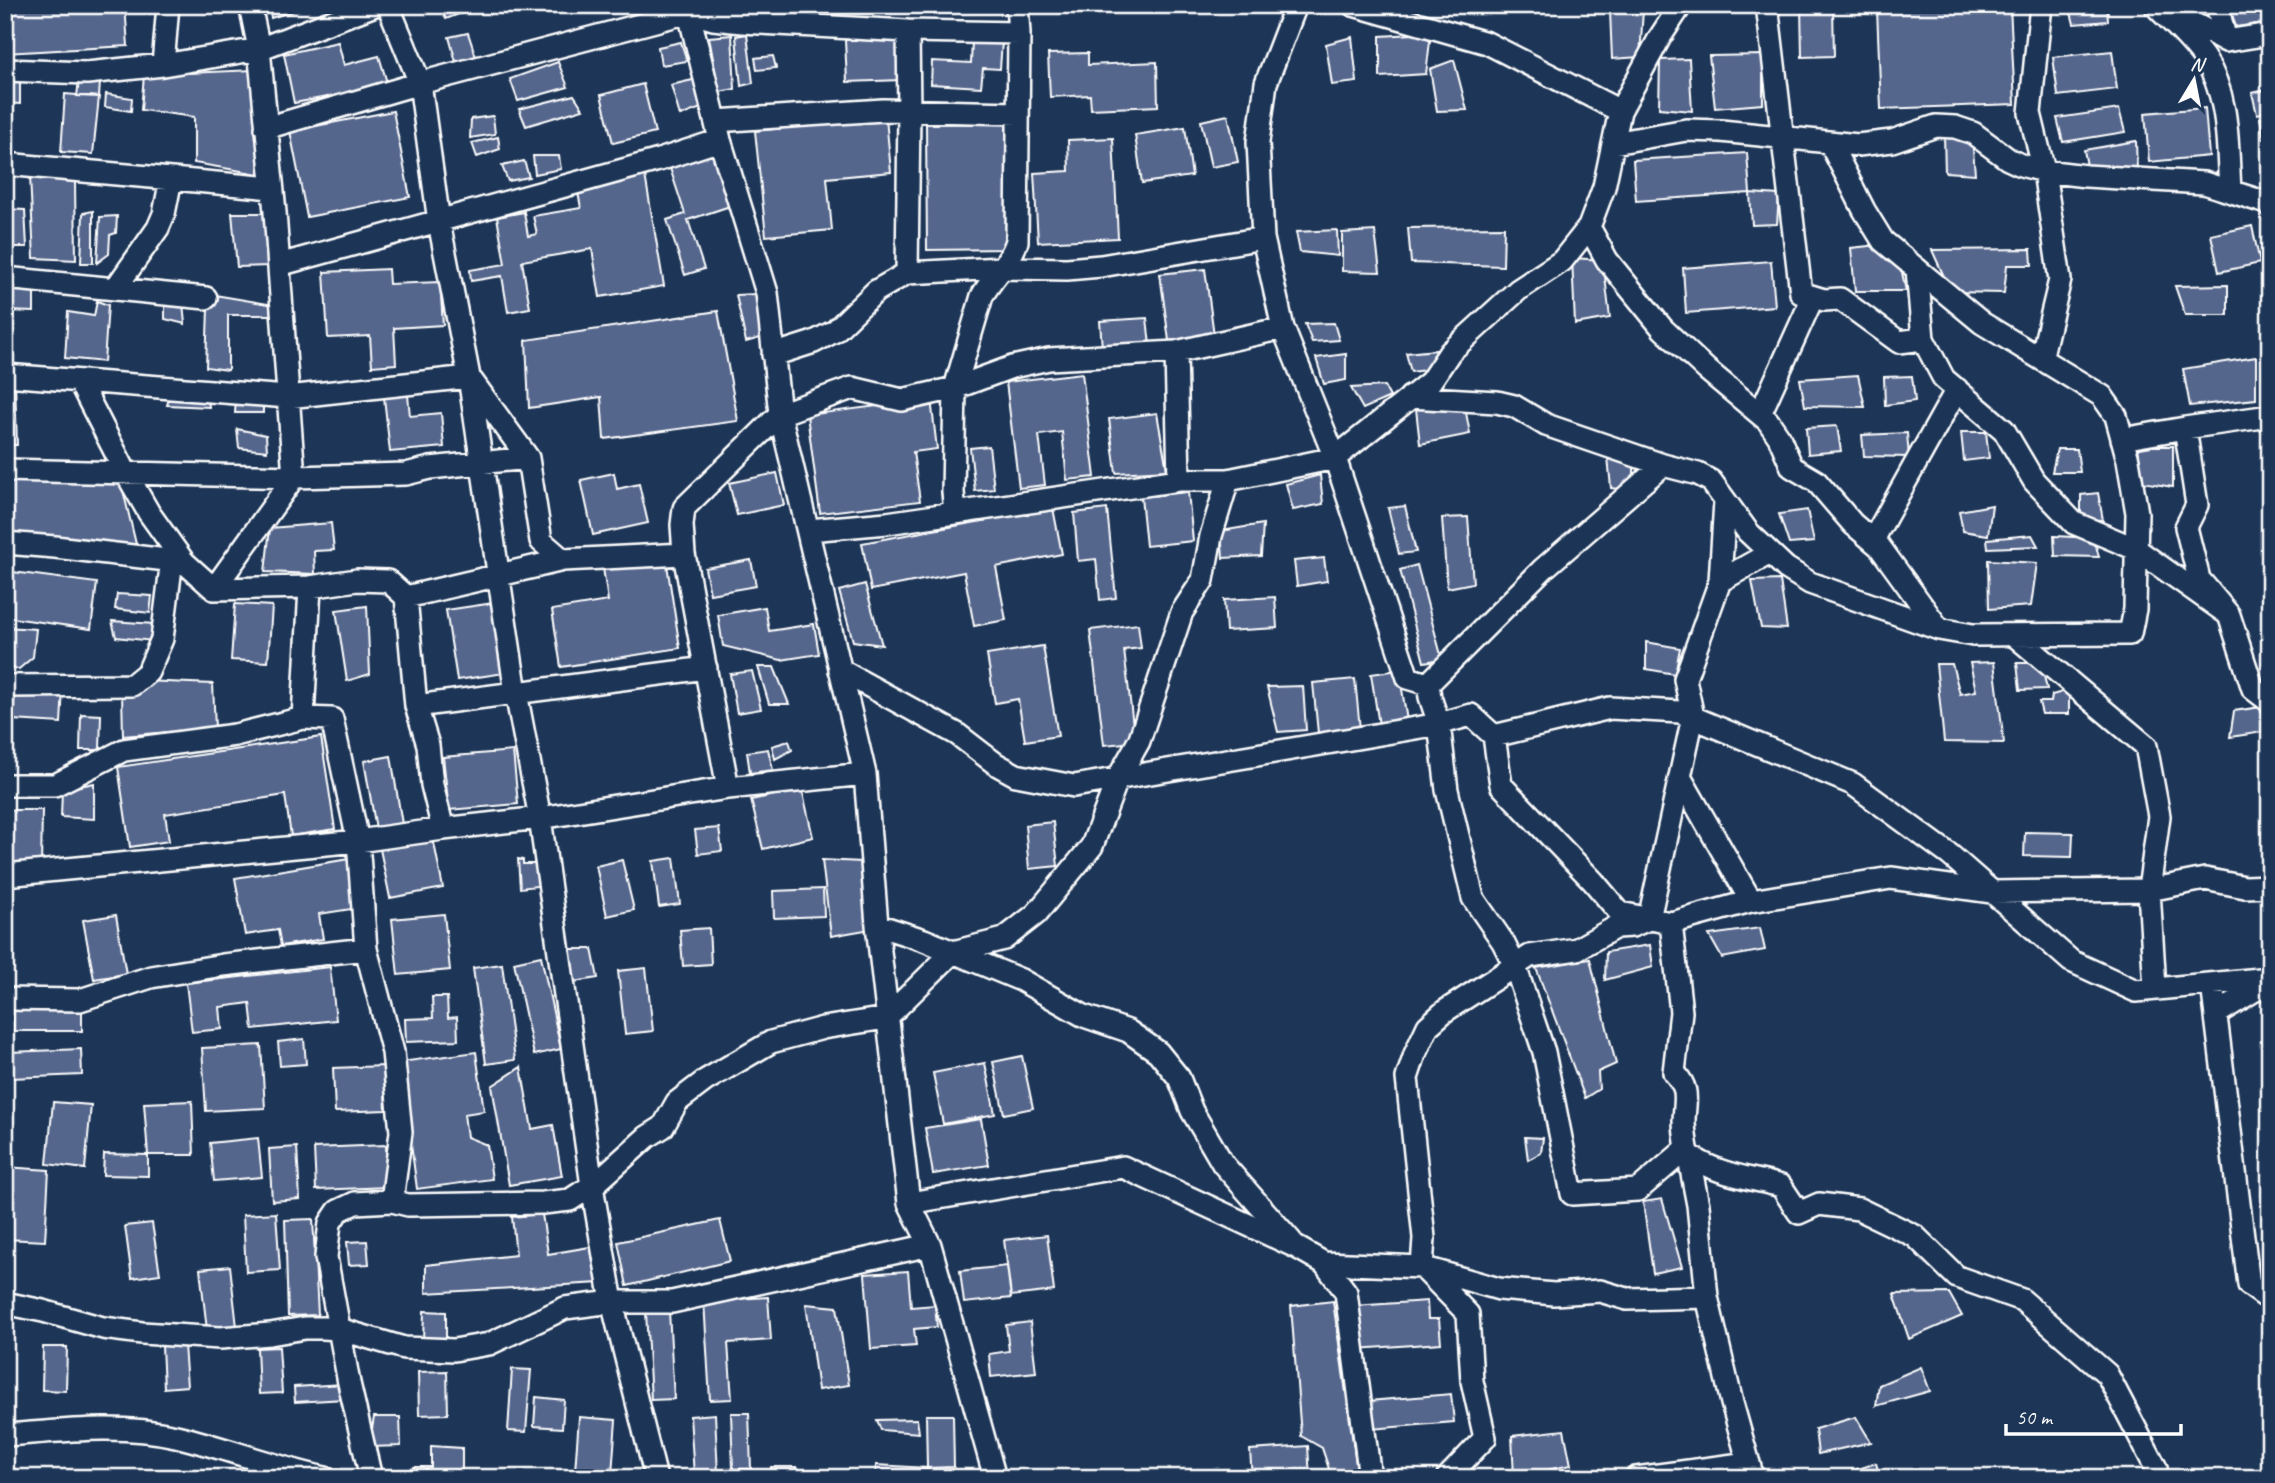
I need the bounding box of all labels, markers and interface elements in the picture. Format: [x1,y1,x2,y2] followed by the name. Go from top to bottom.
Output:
[2160,46,2230,116] north arrow
[2189,51,2208,78] text: N
[2006,1392,2180,1436] scale bar
[2016,1404,2054,1430] text: 50 m

